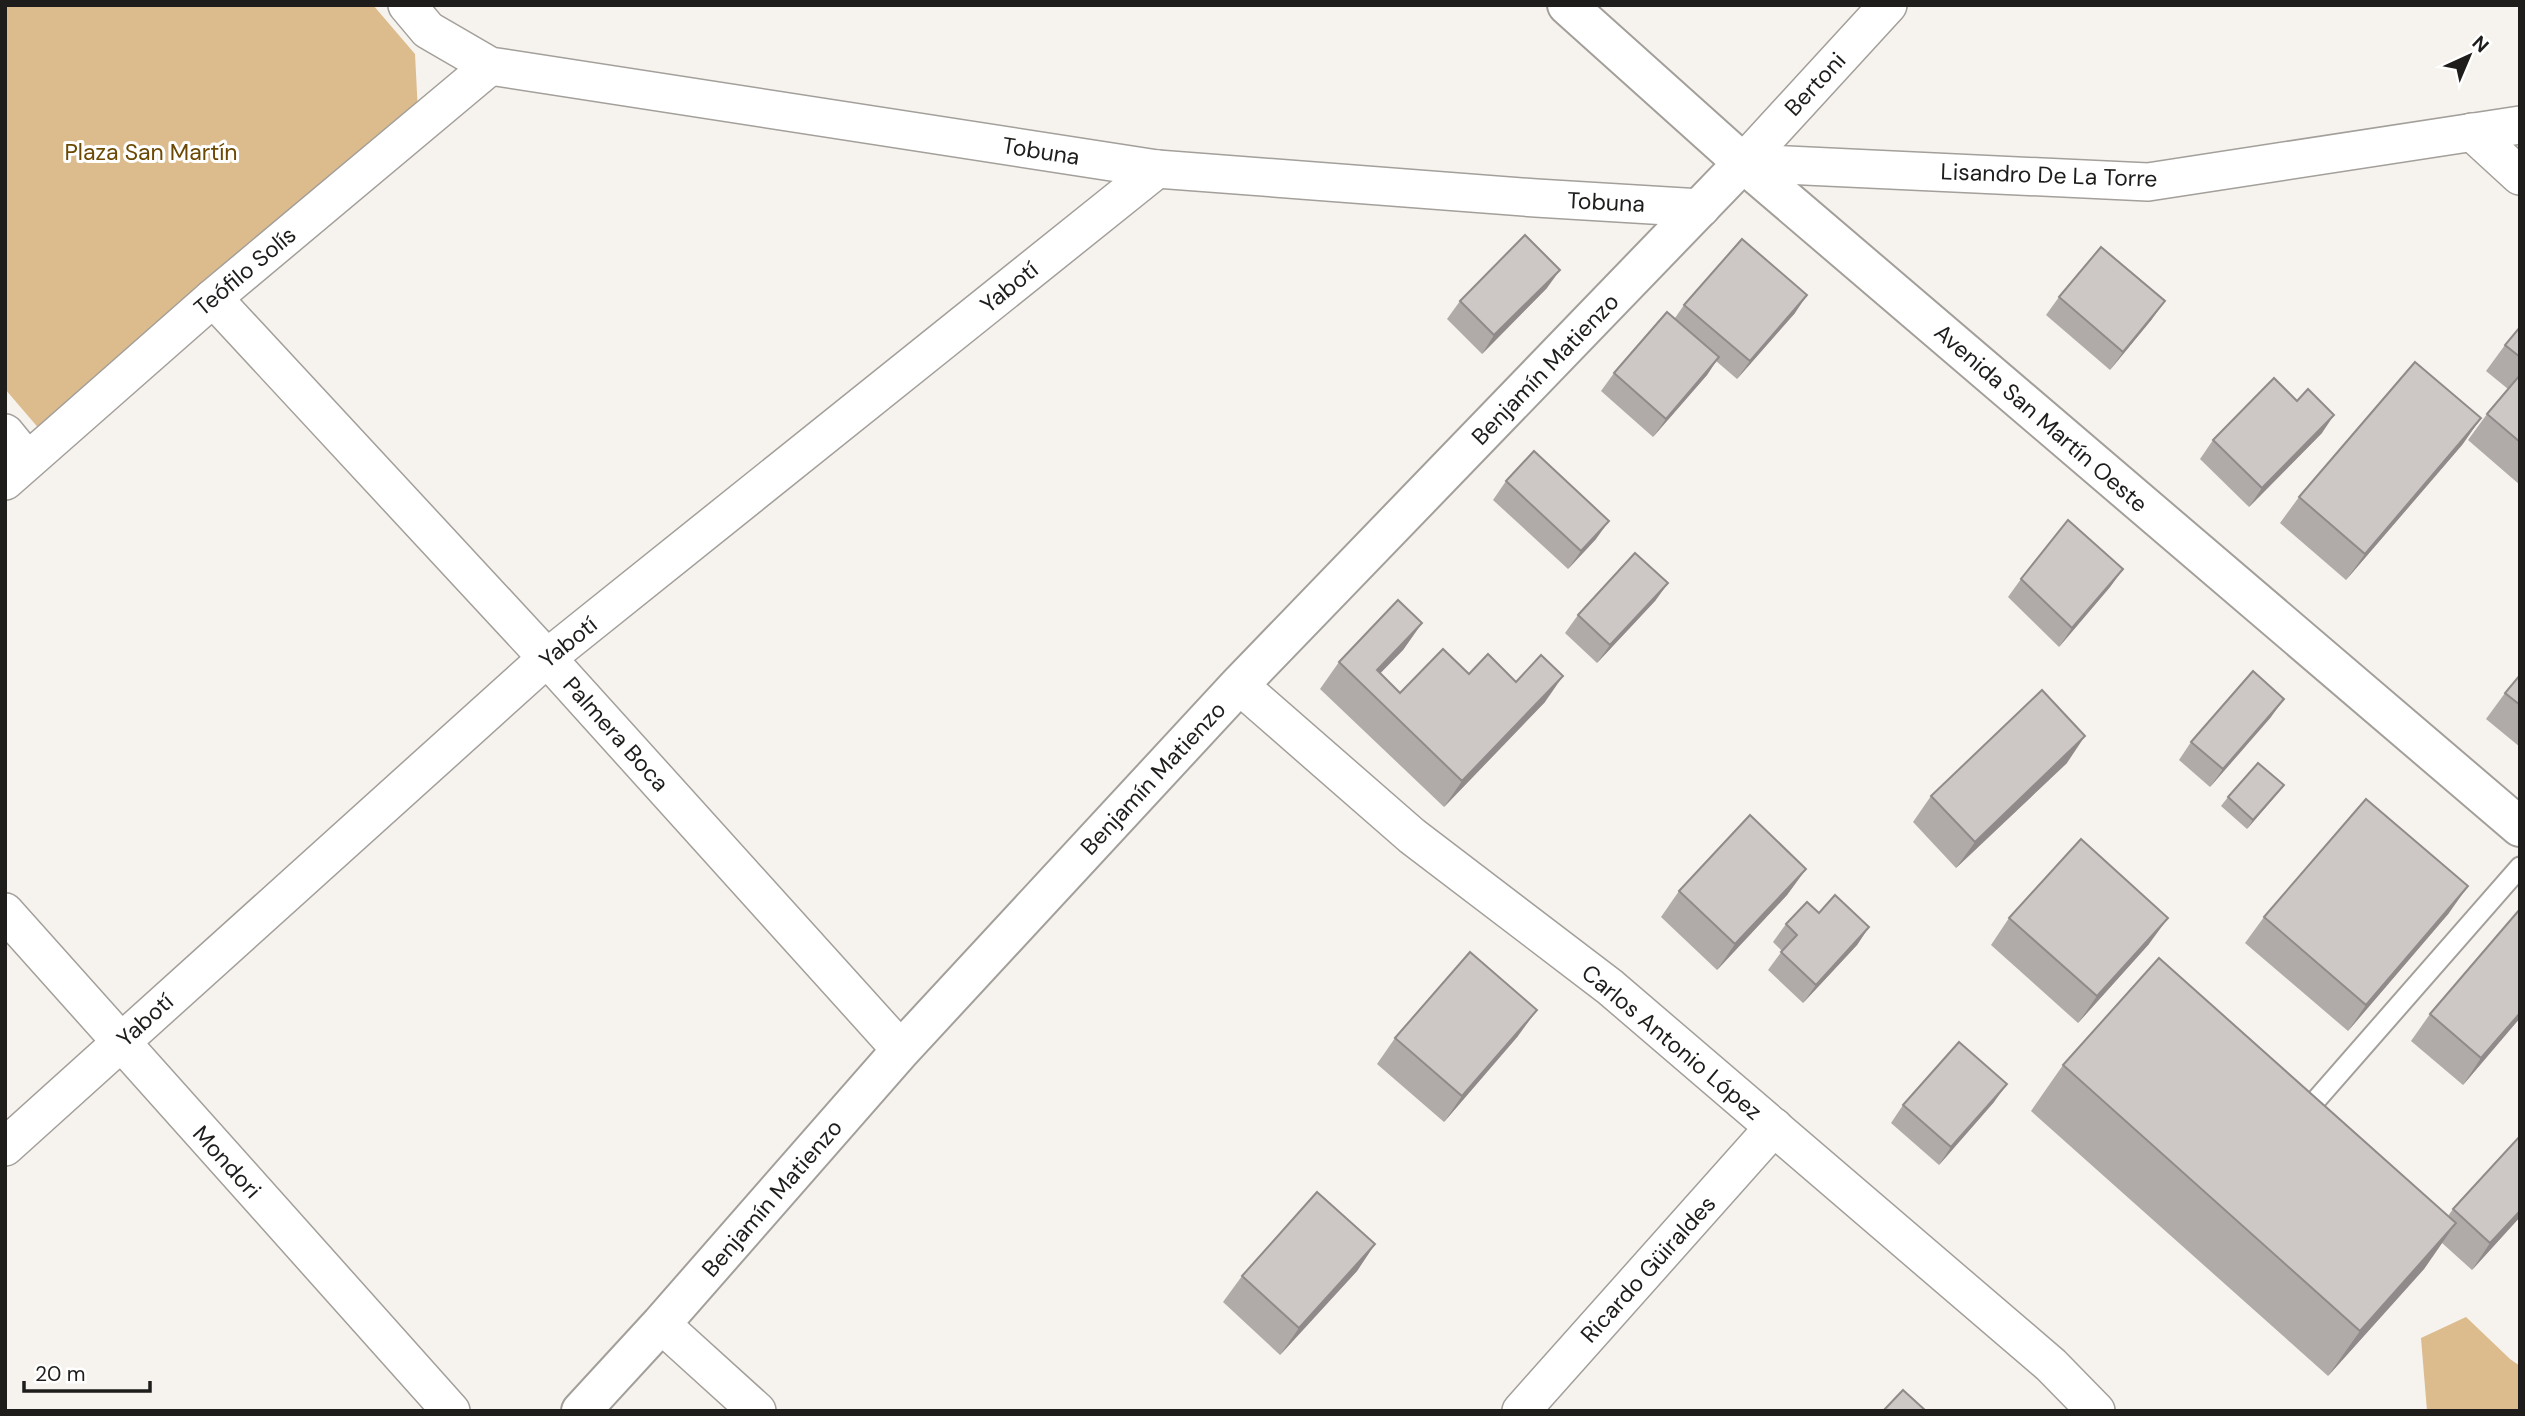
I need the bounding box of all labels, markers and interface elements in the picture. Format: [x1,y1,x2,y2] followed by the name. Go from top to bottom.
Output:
[2434,21,2504,91] north arrow
[2467,30,2494,58] text: N
[1778,46,1852,122] street label: Bertoni
[1000,130,1082,172] street label: Tobuna
[64,137,238,167] park label: Plaza San Martín
[1940,156,2158,194] street label: Lisandro De La Torre
[1566,185,1646,219] street label: Tobuna
[188,220,302,322] street label: Teófilo Solís
[974,254,1045,319] street label: Yabotí
[1465,287,1625,451] street label: Benjamín Matienzo
[1928,317,2154,519] street label: Avenida San Martín Oeste
[533,609,604,674] street label: Yabotí
[557,670,675,798] street label: Palmera Boca
[1074,695,1232,861] street label: Benjamín Matienzo
[1576,958,1768,1126] street label: Carlos Antonio López
[110,986,180,1053] street label: Yabotí
[695,1113,849,1283] street label: Benjamín Matienzo
[186,1119,268,1205] street label: Mondori
[1574,1189,1722,1349] street label: Ricardo Güiraldes
[24,1350,150,1394] scale bar
[35,1360,86,1388] text: 20 m

